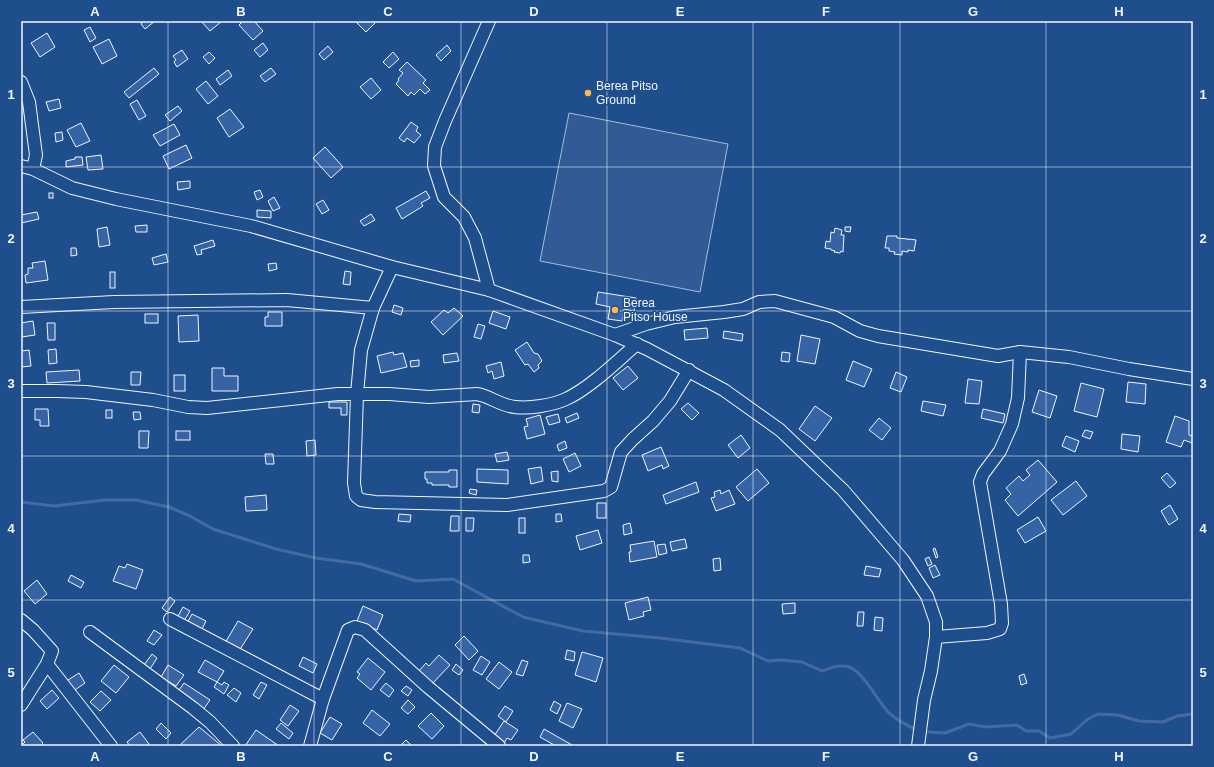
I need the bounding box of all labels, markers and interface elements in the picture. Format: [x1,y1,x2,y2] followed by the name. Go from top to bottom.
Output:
[90,4,100,19] text: A
[236,4,246,19] text: B
[383,4,393,19] text: C
[529,4,539,19] text: D
[676,4,685,19] text: E
[822,4,830,19] text: F
[968,4,978,19] text: G
[1114,4,1124,19] text: H
[596,79,658,107] place label: Berea Pitso Ground
[7,87,15,102] text: 1
[1199,87,1207,102] text: 1
[583,88,593,98] marker: Berea Pitso Ground
[7,231,15,246] text: 2
[1199,231,1207,246] text: 2
[623,296,688,324] place label: Berea Pitso House
[610,305,620,315] marker: Berea Pitso House
[7,376,15,391] text: 3
[1199,376,1207,391] text: 3
[7,521,15,536] text: 4
[1199,521,1207,536] text: 4
[7,665,15,680] text: 5
[1199,665,1207,680] text: 5
[90,749,100,764] text: A
[236,749,246,764] text: B
[383,749,393,764] text: C
[529,749,539,764] text: D
[676,749,685,764] text: E
[822,749,830,764] text: F
[968,749,978,764] text: G
[1114,749,1124,764] text: H

